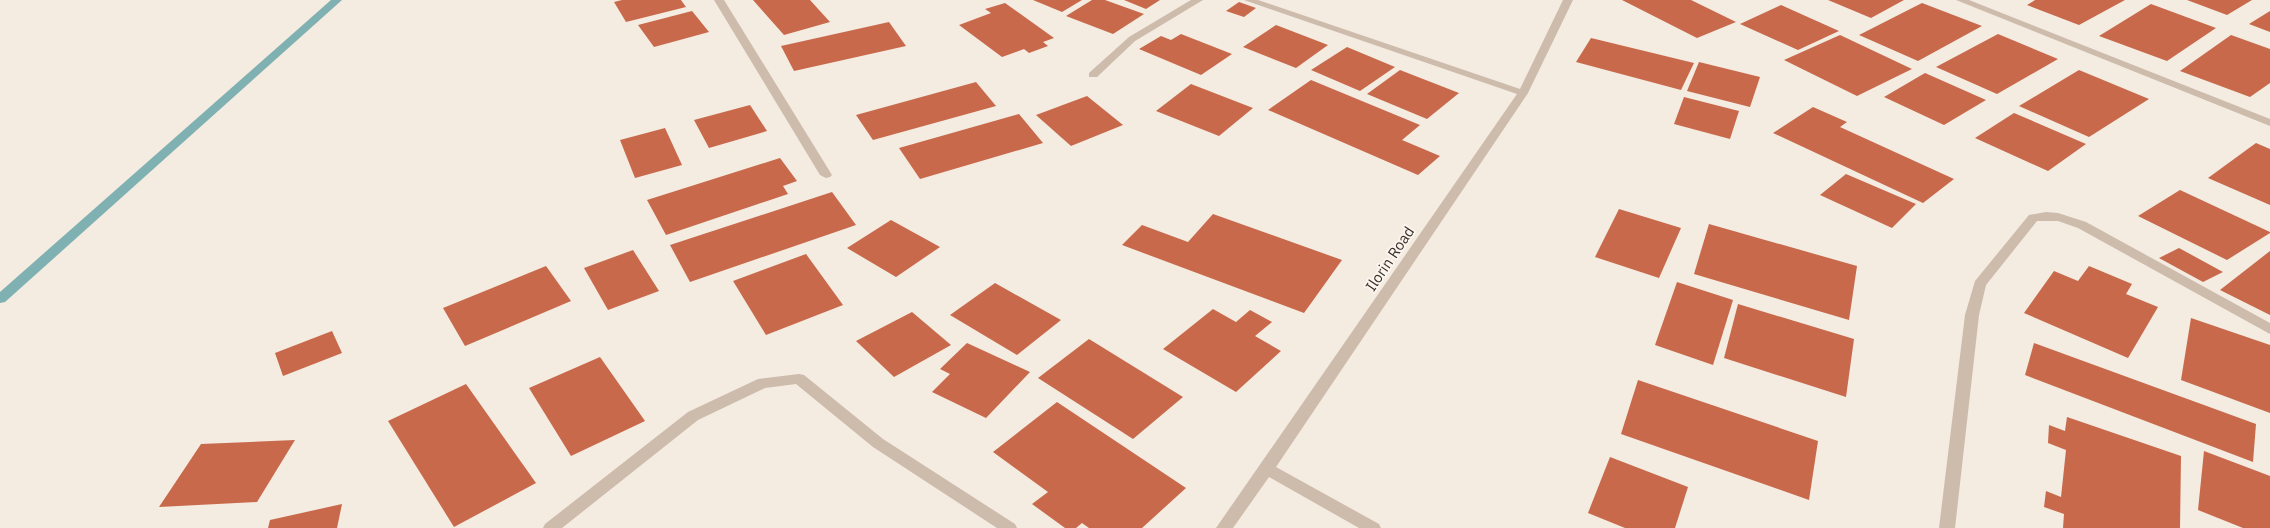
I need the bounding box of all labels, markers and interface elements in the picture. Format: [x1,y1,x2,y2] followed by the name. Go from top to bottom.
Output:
[1361,223,1418,295] street label: Ilorin Road

